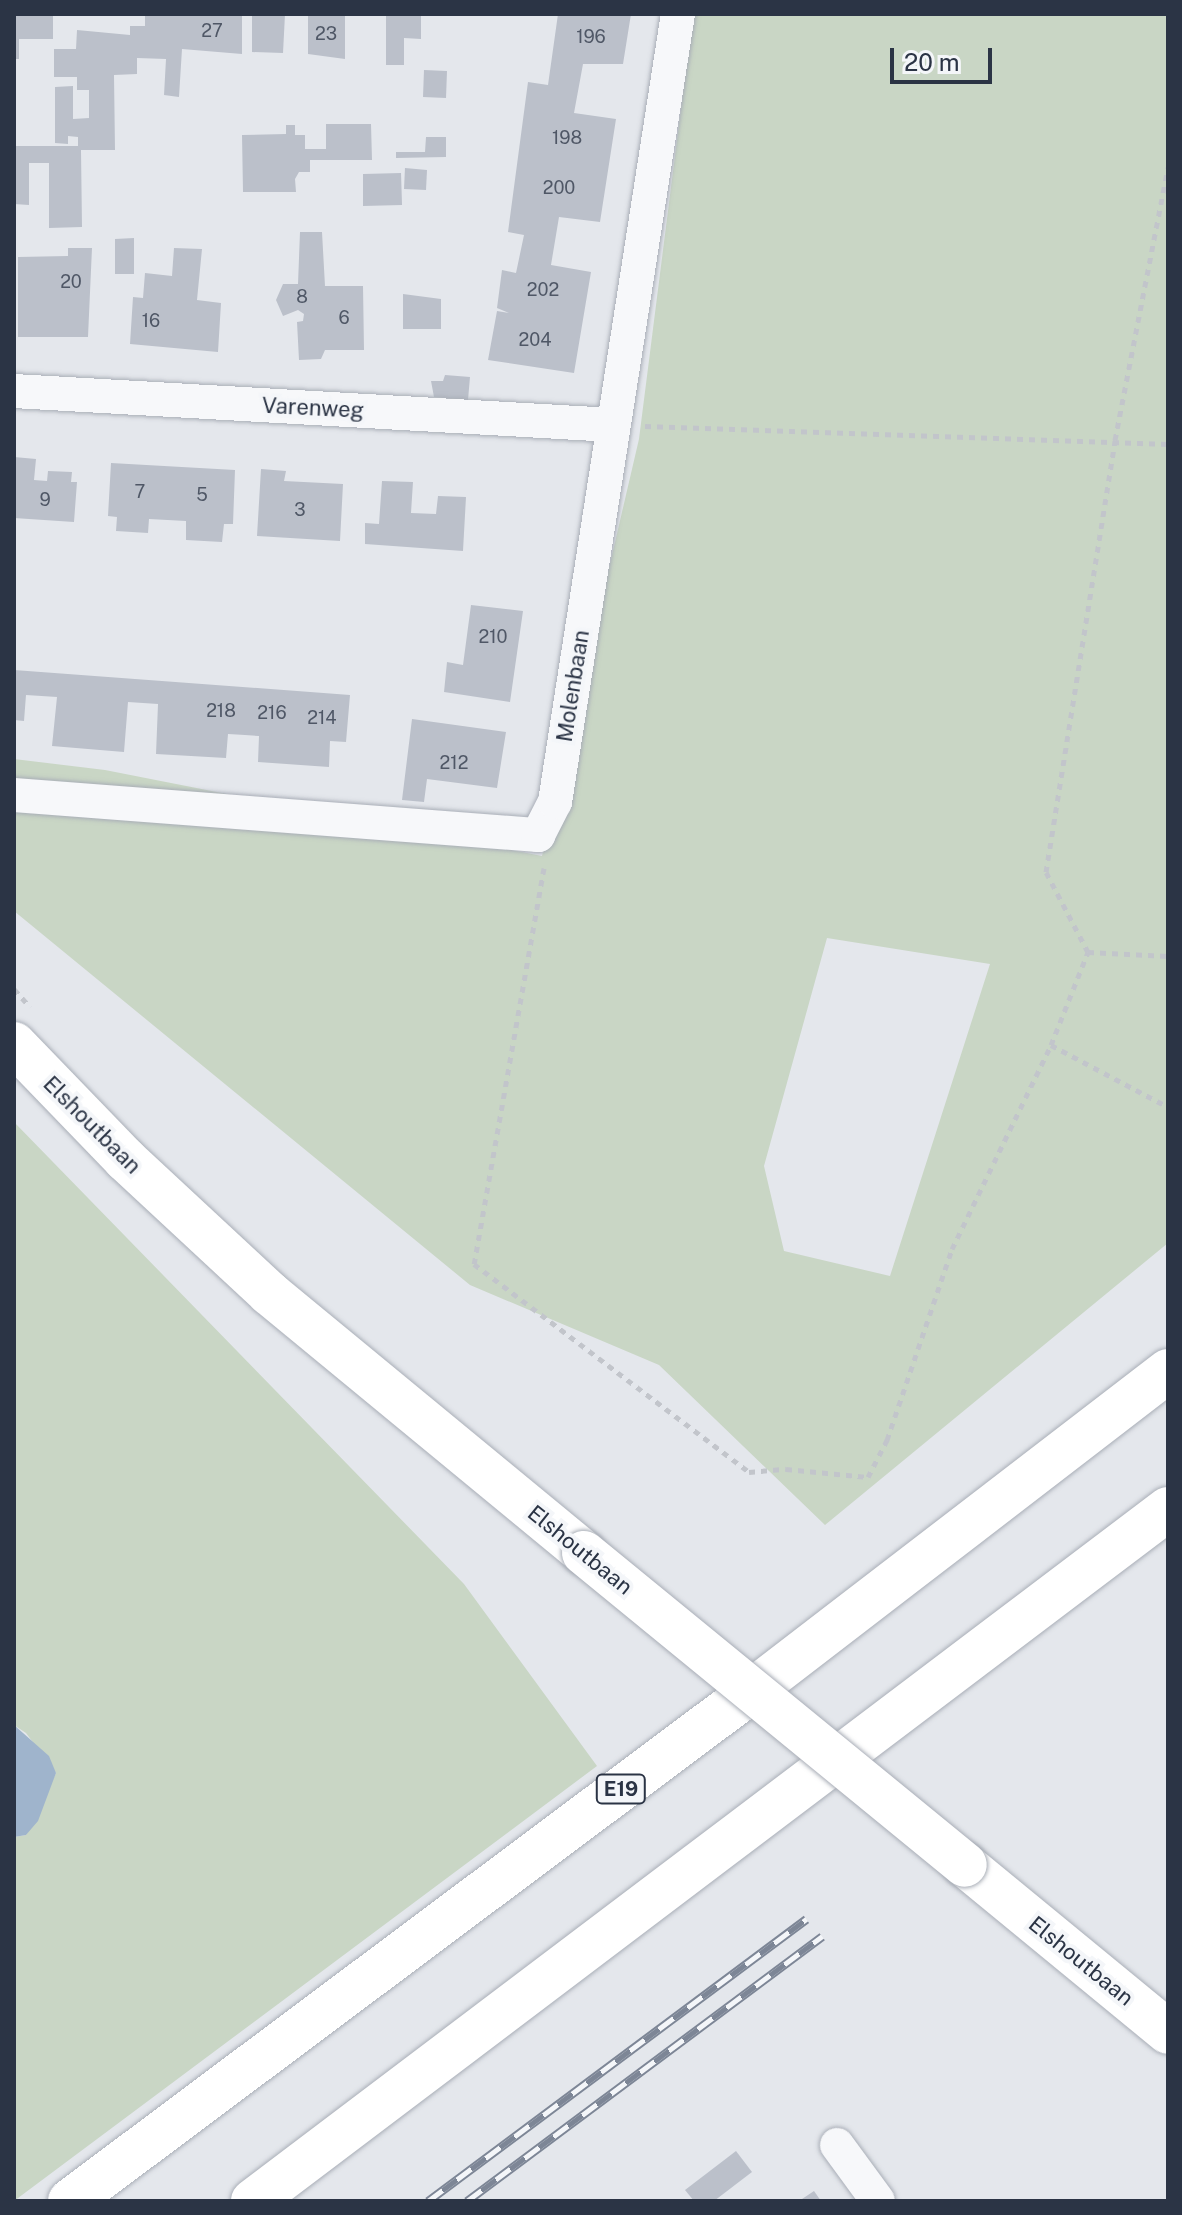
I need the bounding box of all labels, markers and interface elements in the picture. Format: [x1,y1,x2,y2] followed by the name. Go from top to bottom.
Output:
[201,20,223,42] house number: 27
[315,23,337,45] house number: 23
[576,26,606,48] house number: 196
[894,32,996,82] scale bar
[904,48,960,76] text: 20 m
[552,127,582,149] house number: 198
[543,177,575,199] house number: 200
[60,271,82,293] house number: 20
[527,279,559,301] house number: 202
[296,286,308,308] house number: 8
[338,307,350,329] house number: 6
[142,310,160,332] house number: 16
[518,329,552,351] house number: 204
[261,392,365,424] street label: Varenweg
[135,481,145,503] house number: 7
[196,484,208,506] house number: 5
[39,489,51,511] house number: 9
[294,499,306,521] house number: 3
[478,626,508,648] house number: 210
[551,628,595,744] street label: Molenbaan
[206,700,236,722] house number: 218
[257,702,287,724] house number: 216
[307,707,337,729] house number: 214
[440,752,468,774] house number: 212
[38,1071,146,1179] street label: Elshoutbaan
[522,1500,638,1600] street label: Elshoutbaan
[595,1773,647,1805] road number: E19
[1023,1911,1139,2011] street label: Elshoutbaan

